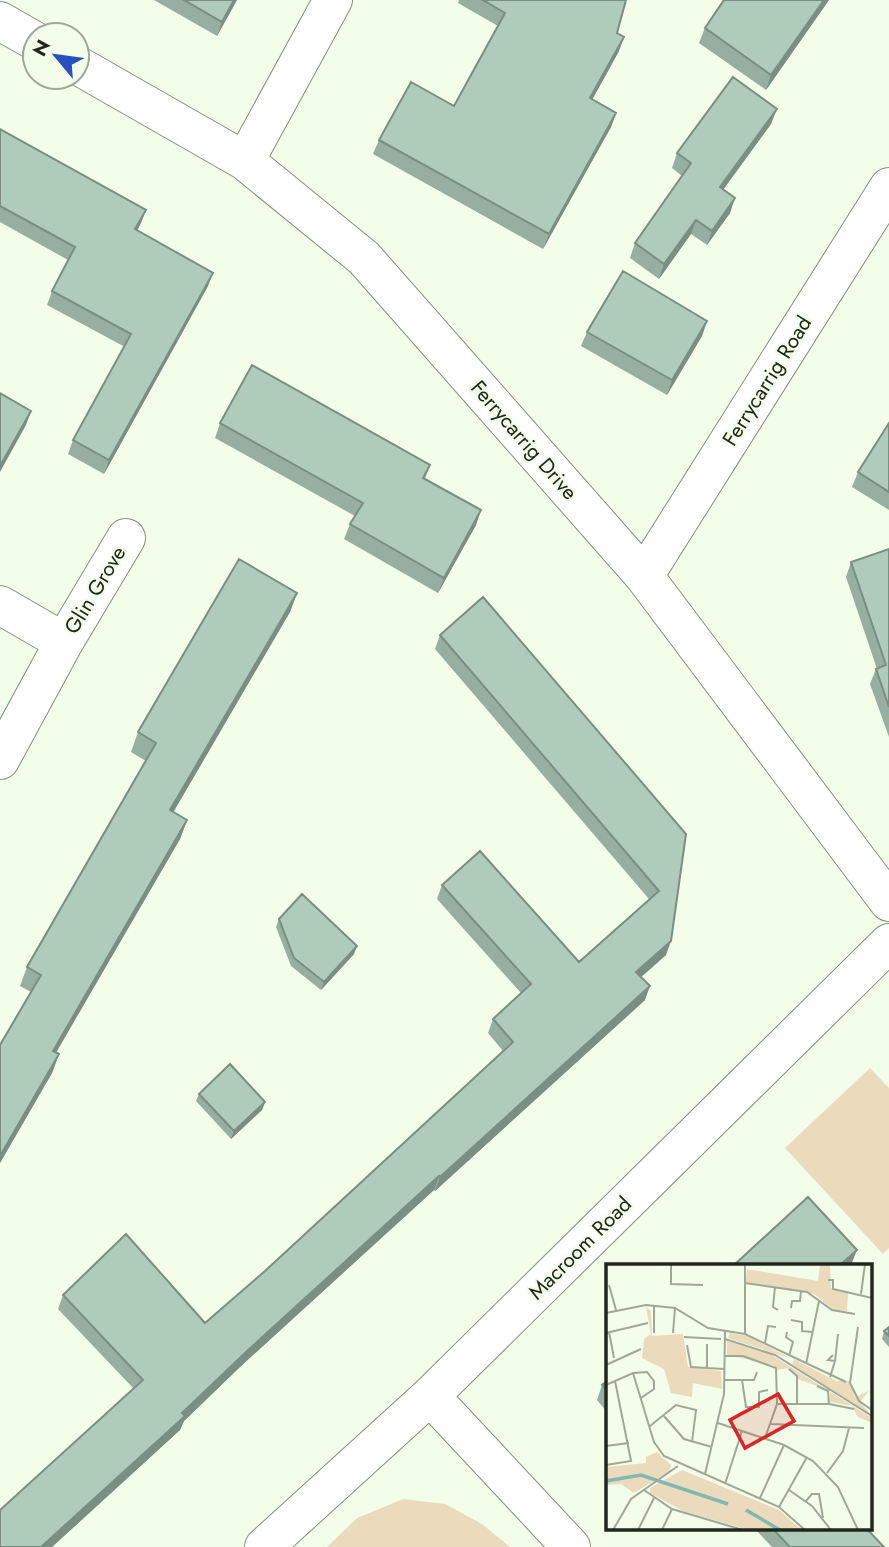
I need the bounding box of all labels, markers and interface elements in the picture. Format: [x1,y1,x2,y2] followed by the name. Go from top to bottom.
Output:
[21,21,91,91] north arrow
[26,35,57,61] text: N
[715,310,819,452] street label: Ferrycarrig Road
[464,374,585,506] street label: Ferrycarrig Drive
[57,540,133,640] street label: Glin Grove
[522,1190,638,1306] street label: Macroom Road
[606,1264,872,1530] inset map

